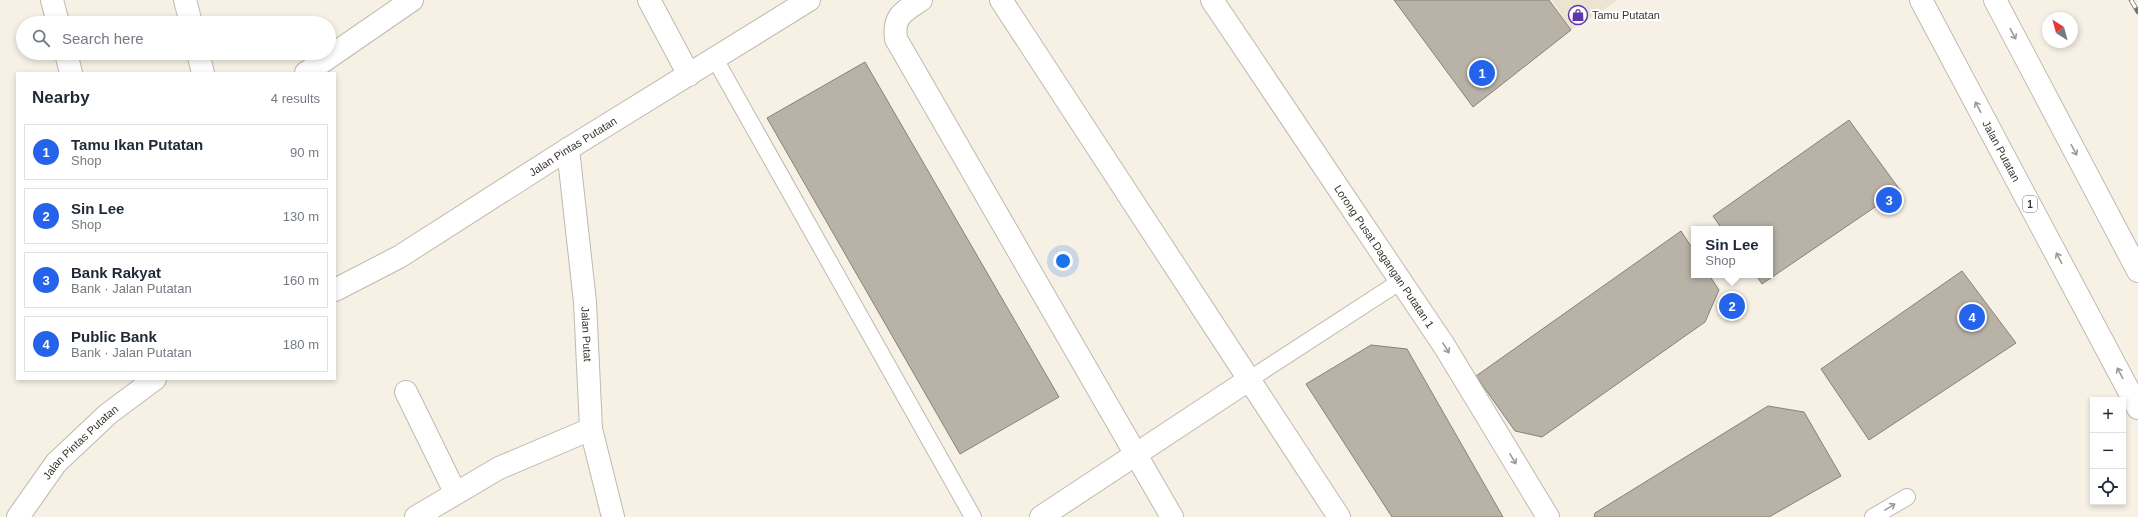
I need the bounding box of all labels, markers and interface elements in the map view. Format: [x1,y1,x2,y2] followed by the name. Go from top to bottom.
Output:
[1567,4,1589,26] shop icon: Tamu Putatan
[1592,9,1660,21] place label: Tamu Putatan
[2042,12,2078,48] north arrow
[16,16,336,60] search box
[30,27,52,49] icon: search
[2010,28,2018,40] one-way arrow
[62,30,144,47] text: Search here
[1469,58,1495,88] pin: 1
[32,88,90,107] text: Nearby
[271,91,320,106] text: 4 results
[1974,101,1981,113] one-way arrow
[527,114,619,178] street label: Jalan Pintas Putatan
[1980,118,2022,184] street label: Jalan Putatan
[71,136,203,153] text: Tamu Ikan Putatan
[2071,143,2078,155] one-way arrow
[42,145,50,160] text: 1
[290,145,319,160] text: 90 m
[71,153,101,168] text: Shop
[1332,183,1437,330] street label: Lorong Pusat Dagangan Putatan 1
[1876,185,1902,215] pin: 3
[2023,196,2037,212] road number: 1
[71,200,124,217] text: Sin Lee
[42,209,50,224] text: 2
[283,209,319,224] text: 130 m
[71,217,101,232] text: Shop
[1691,226,1773,278] popup
[1705,236,1759,253] text: Sin Lee
[1053,251,1073,271] your location
[1705,253,1736,268] text: Shop
[2055,253,2062,265] one-way arrow
[71,264,161,281] text: Bank Rakyat
[42,273,50,288] text: 3
[283,273,319,288] text: 160 m
[71,281,192,296] text: Bank · Jalan Putatan
[1719,291,1745,321] pin: 2
[1959,302,1985,332] pin: 4
[579,306,594,362] street label: Jalan Putat
[71,328,157,345] text: Public Bank
[42,337,50,352] text: 4
[283,337,319,352] text: 180 m
[1442,342,1450,354] one-way arrow
[71,345,192,360] text: Bank · Jalan Putatan
[2116,367,2123,379] one-way arrow
[2090,397,2126,505] map controls
[2090,397,2126,433] button: +
[40,403,120,482] street label: Jalan Pintas Putatan
[2090,433,2126,469] button: −
[1510,453,1518,465] one-way arrow
[2090,469,2126,505] button: locate
[1884,502,1896,510] one-way arrow

